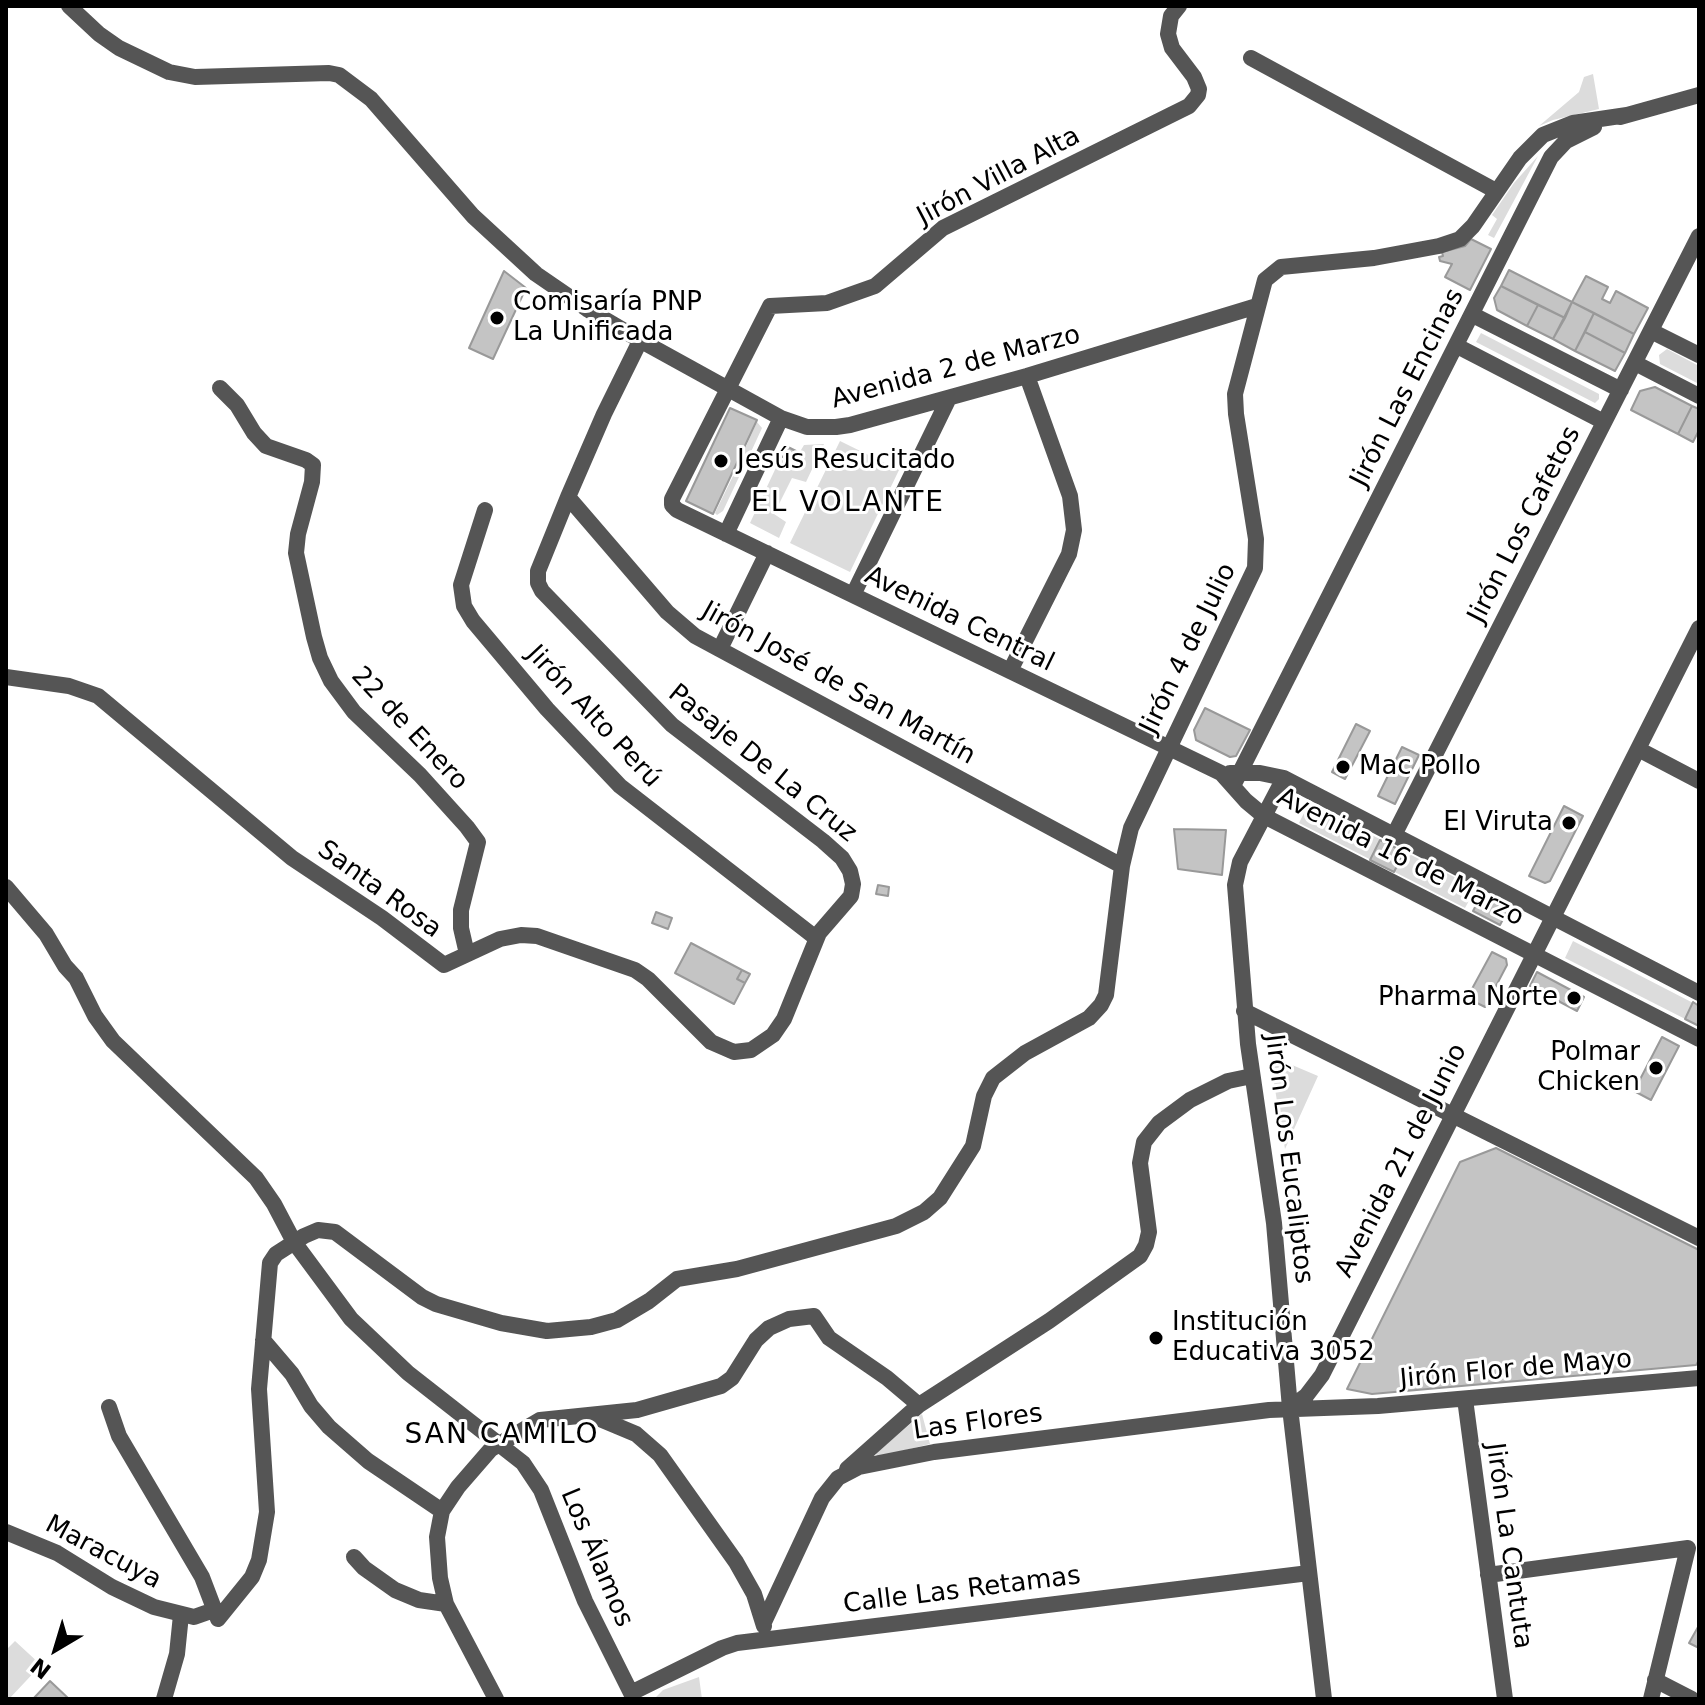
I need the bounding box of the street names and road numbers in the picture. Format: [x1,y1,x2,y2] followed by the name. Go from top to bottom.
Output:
[912,121,1086,233] street label: Jirón Villa Alta
[1345,284,1471,492] street label: Jirón Las Encinas
[828,320,1084,416] street label: Avenida 2 de Marzo
[1462,422,1588,628] street label: Jirón Los Cafetos
[1134,559,1244,739] street label: Jirón 4 de Julio
[859,561,1059,679] street label: Avenida Central
[696,596,980,772] street label: Jirón José de San Martín
[519,639,667,795] street label: Jirón Alto Perú
[344,661,474,797] street label: 22 de Enero
[662,678,862,850] street label: Pasaje De La Cruz
[1271,782,1529,934] street label: Avenida 16 de Marzo
[311,835,447,945] street label: Santa Rosa
[1257,1032,1319,1286] street label: Jirón Los Eucaliptos
[1330,1039,1474,1283] street label: Avenida 21 de Junio
[1399,1344,1633,1396] street label: Jirón Flor de Mayo
[911,1399,1045,1447] street label: Las Flores
[1478,1441,1538,1651] street label: Jirón La Cantuta
[553,1484,639,1632] street label: Los Álamos
[40,1509,166,1597] street label: Maracuya
[842,1561,1082,1621] street label: Calle Las Retamas

